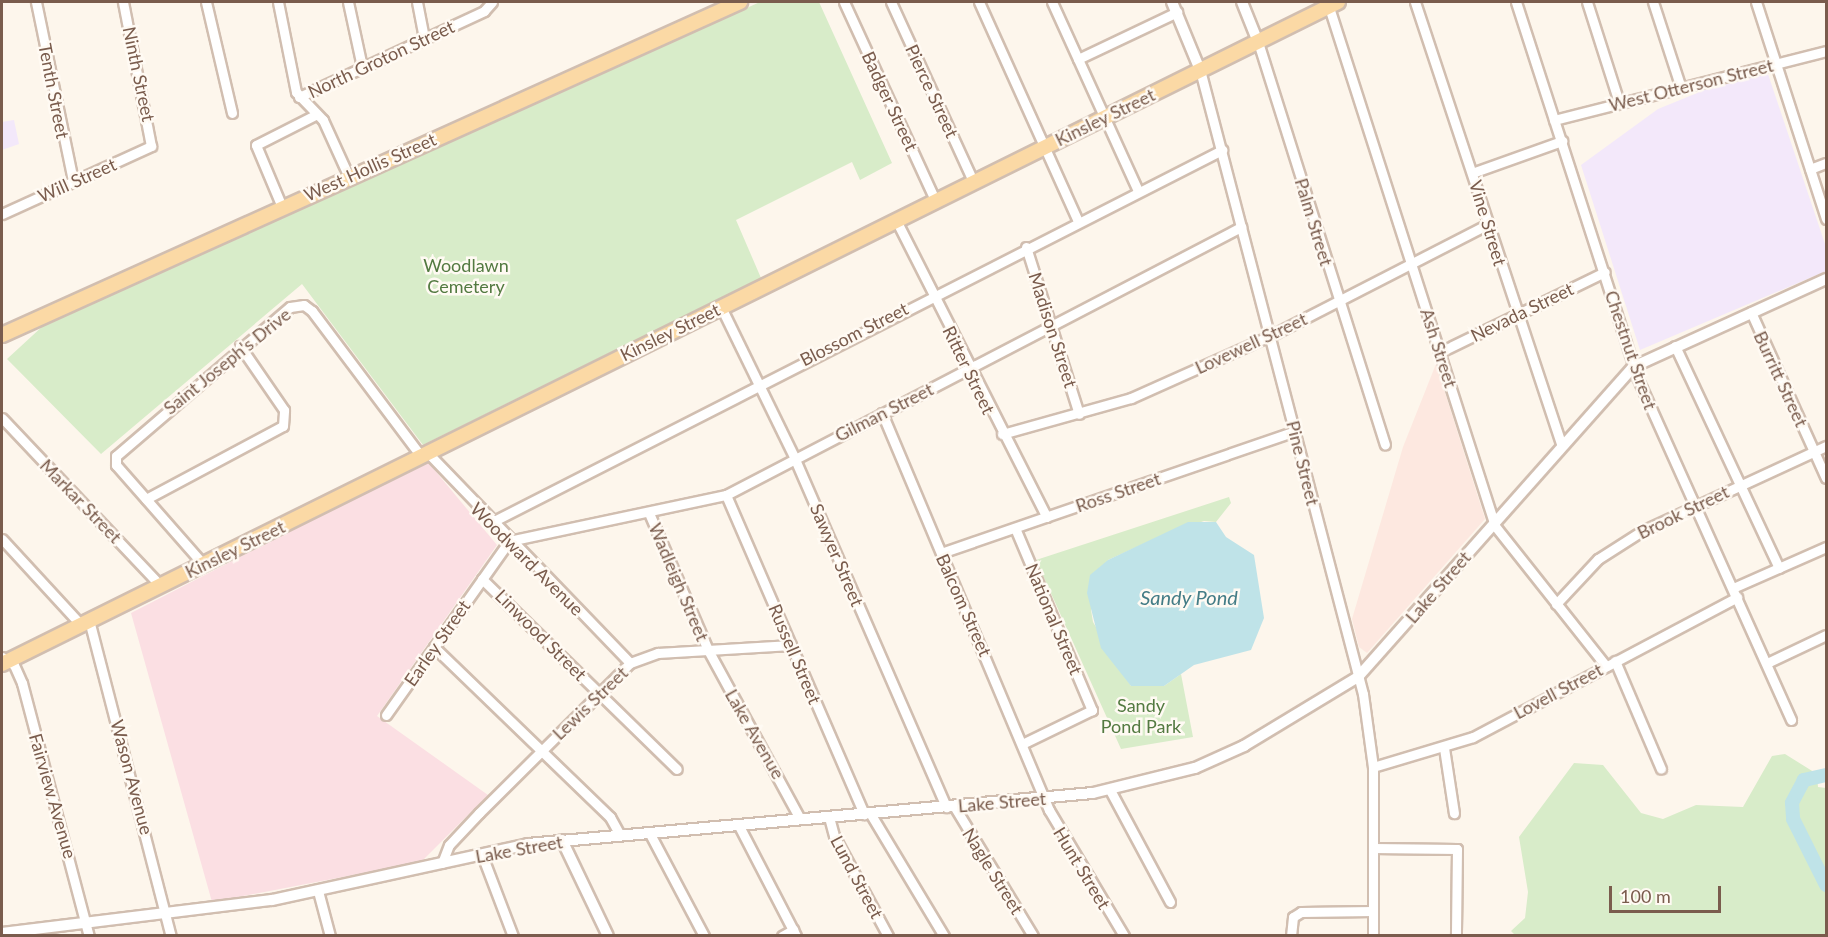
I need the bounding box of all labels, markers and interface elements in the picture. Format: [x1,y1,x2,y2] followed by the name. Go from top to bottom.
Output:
[304,16,458,102] street label: North Groton Street
[118,25,160,123] street label: Ninth Street
[901,41,963,141] street label: Pierce Street
[34,42,74,140] street label: Tenth Street
[857,48,923,154] street label: Badger Street
[1607,54,1775,116] street label: West Otterson Street
[1051,83,1159,151] street label: Kinsley Street
[301,128,439,206] street label: West Hollis Street
[35,153,119,207] street label: Will Street
[1290,176,1338,268] street label: Palm Street
[1465,178,1511,268] street label: Vine Street
[423,255,509,298] park label: Woodlawn Cemetery
[1024,270,1082,390] street label: Madison Street
[1467,278,1577,346] street label: Nevada Street
[1601,288,1661,412] street label: Chestnut Street
[796,297,912,371] street label: Blossom Street
[616,298,724,366] street label: Kinsley Street
[159,303,295,419] street label: Saint Joseph's Drive
[1416,306,1462,390] street label: Ash Street
[1192,308,1310,378] street label: Lovewell Street
[938,322,1000,418] street label: Ritter Street
[1749,328,1813,430] street label: Burritt Street
[831,378,937,446] street label: Gilman Street
[1282,418,1324,508] street label: Pine Street
[36,454,126,548] street label: Markar Street
[1073,467,1163,517] street label: Ross Street
[1634,481,1732,543] street label: Brook Street
[466,498,588,620] street label: Woodward Avenue
[806,500,868,610] street label: Sawyer Street
[181,515,289,583] street label: Kinsley Street
[644,520,714,644] street label: Wadleigh Street
[1401,547,1475,627] street label: Lake Street
[932,550,996,660] street label: Balcom Street
[1021,560,1087,678] street label: National Street
[491,585,591,685] street label: Linwood Street
[1140,585,1238,609] water label: Sandy Pond
[399,596,475,690] street label: Earley Street
[764,601,826,707] street label: Russell Street
[1510,659,1606,723] street label: Lovell Street
[548,662,632,744] street label: Lewis Street
[721,685,789,783] street label: Lake Avenue
[1101,695,1181,738] park label: Sandy Pond Park
[106,717,158,837] street label: Wason Avenue
[25,731,81,861] street label: Fairview Avenue
[957,787,1047,817] street label: Lake Street
[1049,823,1115,913] street label: Hunt Street
[958,824,1028,918] street label: Nagle Street
[474,831,564,867] street label: Lake Street
[826,832,888,922] street label: Lund Street
[1612,874,1724,912] scale bar
[1620,885,1671,907] text: 100 m

